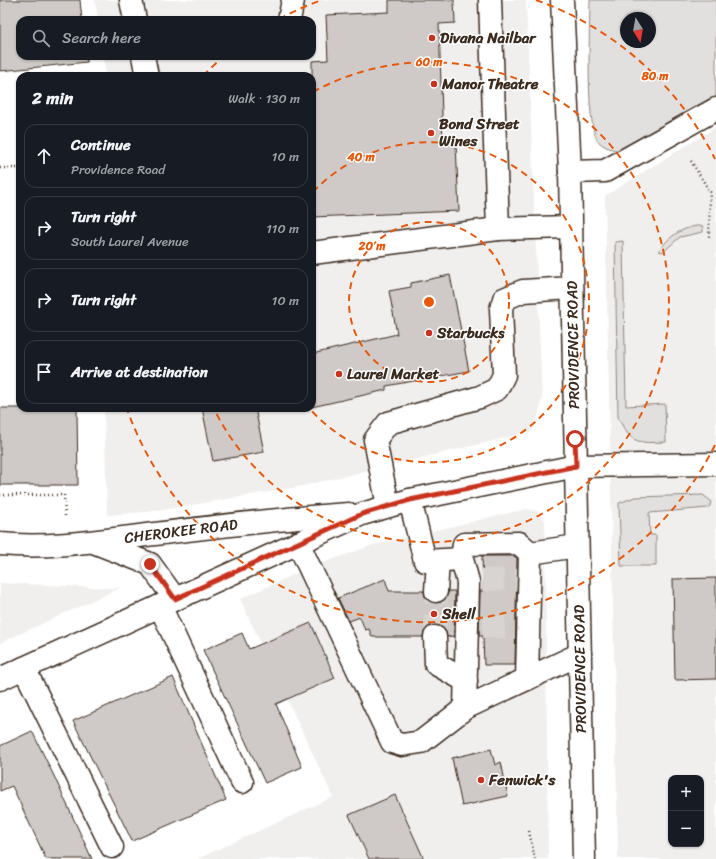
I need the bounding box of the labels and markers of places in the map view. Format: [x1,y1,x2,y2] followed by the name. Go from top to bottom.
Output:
[440,25,537,51] place label: Divana Nailbar
[427,33,437,43] marker: Divana Nailbar
[441,71,539,97] place label: Manor Theatre
[429,79,439,89] marker: Manor Theatre
[439,111,520,154] place label: Bond Street Wines
[426,128,436,138] marker: Bond Street Wines
[422,295,436,309] centre of rings
[436,320,505,346] place label: Starbucks
[424,328,434,338] marker: Starbucks
[347,361,440,387] place label: Laurel Market
[334,369,344,379] marker: Laurel Market
[441,601,476,627] place label: Shell
[429,609,439,619] marker: Shell
[488,767,557,793] place label: Fenwick's
[476,775,486,785] marker: Fenwick's

